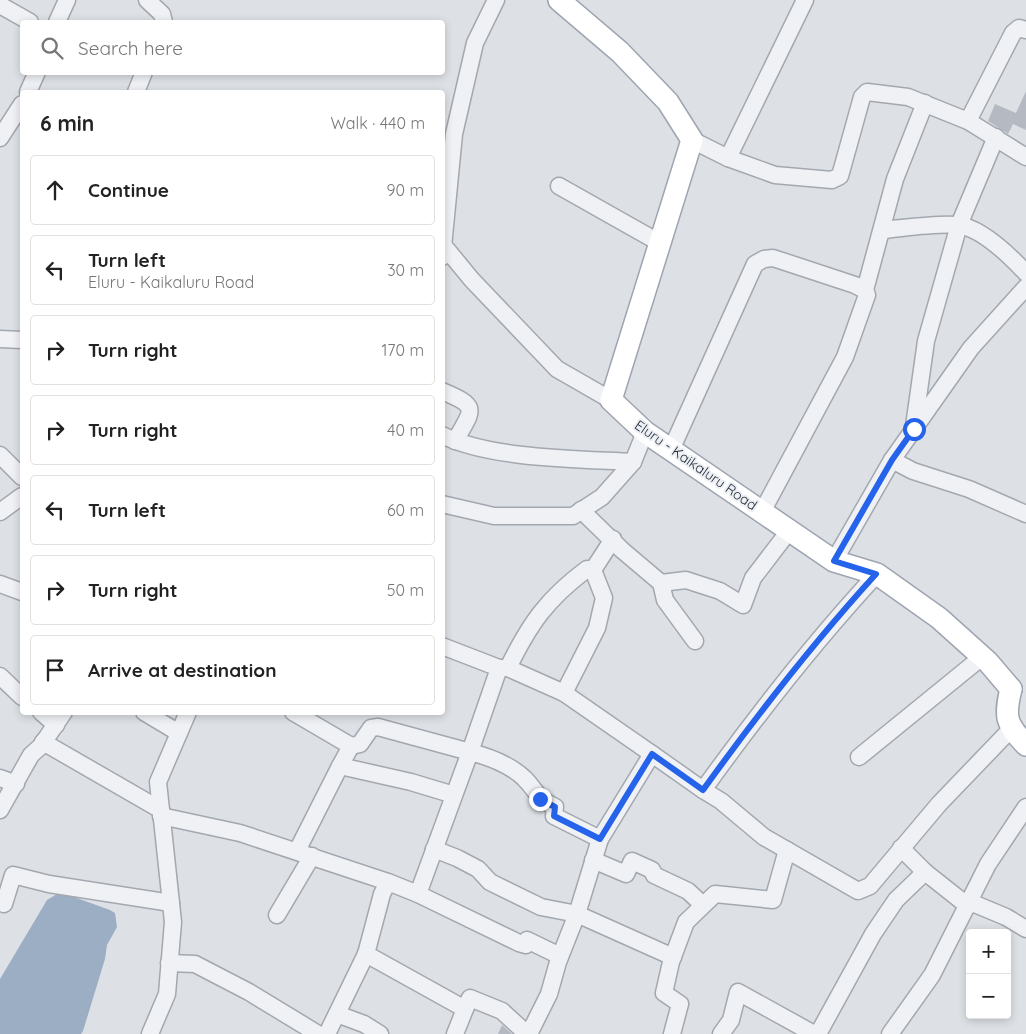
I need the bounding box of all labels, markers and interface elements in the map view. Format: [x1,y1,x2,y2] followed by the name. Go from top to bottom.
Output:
[20,20,445,75] search box
[38,34,66,62] icon: search
[78,36,183,60] text: Search here
[40,110,94,136] text: 6 min
[331,113,425,133] text: Walk · 440 m
[41,176,69,204] icon: ahead
[88,178,169,202] text: Continue
[387,180,424,200] text: 90 m
[88,248,166,272] text: Turn left
[41,256,69,284] icon: left
[387,260,424,280] text: 30 m
[88,272,254,292] text: Eluru - Kaikaluru Road
[41,336,69,364] icon: right
[88,338,177,362] text: Turn right
[381,340,424,360] text: 170 m
[41,416,69,444] icon: right
[631,416,761,514] street label: Eluru - Kaikaluru Road
[88,418,177,442] text: Turn right
[903,418,926,441] route start
[387,420,424,440] text: 40 m
[41,496,69,524] icon: left
[88,498,166,522] text: Turn left
[387,500,424,520] text: 60 m
[41,576,69,604] icon: right
[88,578,177,602] text: Turn right
[387,580,424,600] text: 50 m
[41,656,69,684] icon: arrive
[88,658,277,682] text: Arrive at destination
[529,788,552,811] route end
[966,929,1011,1019] map controls
[966,929,1011,974] button: +
[966,974,1011,1019] button: −

